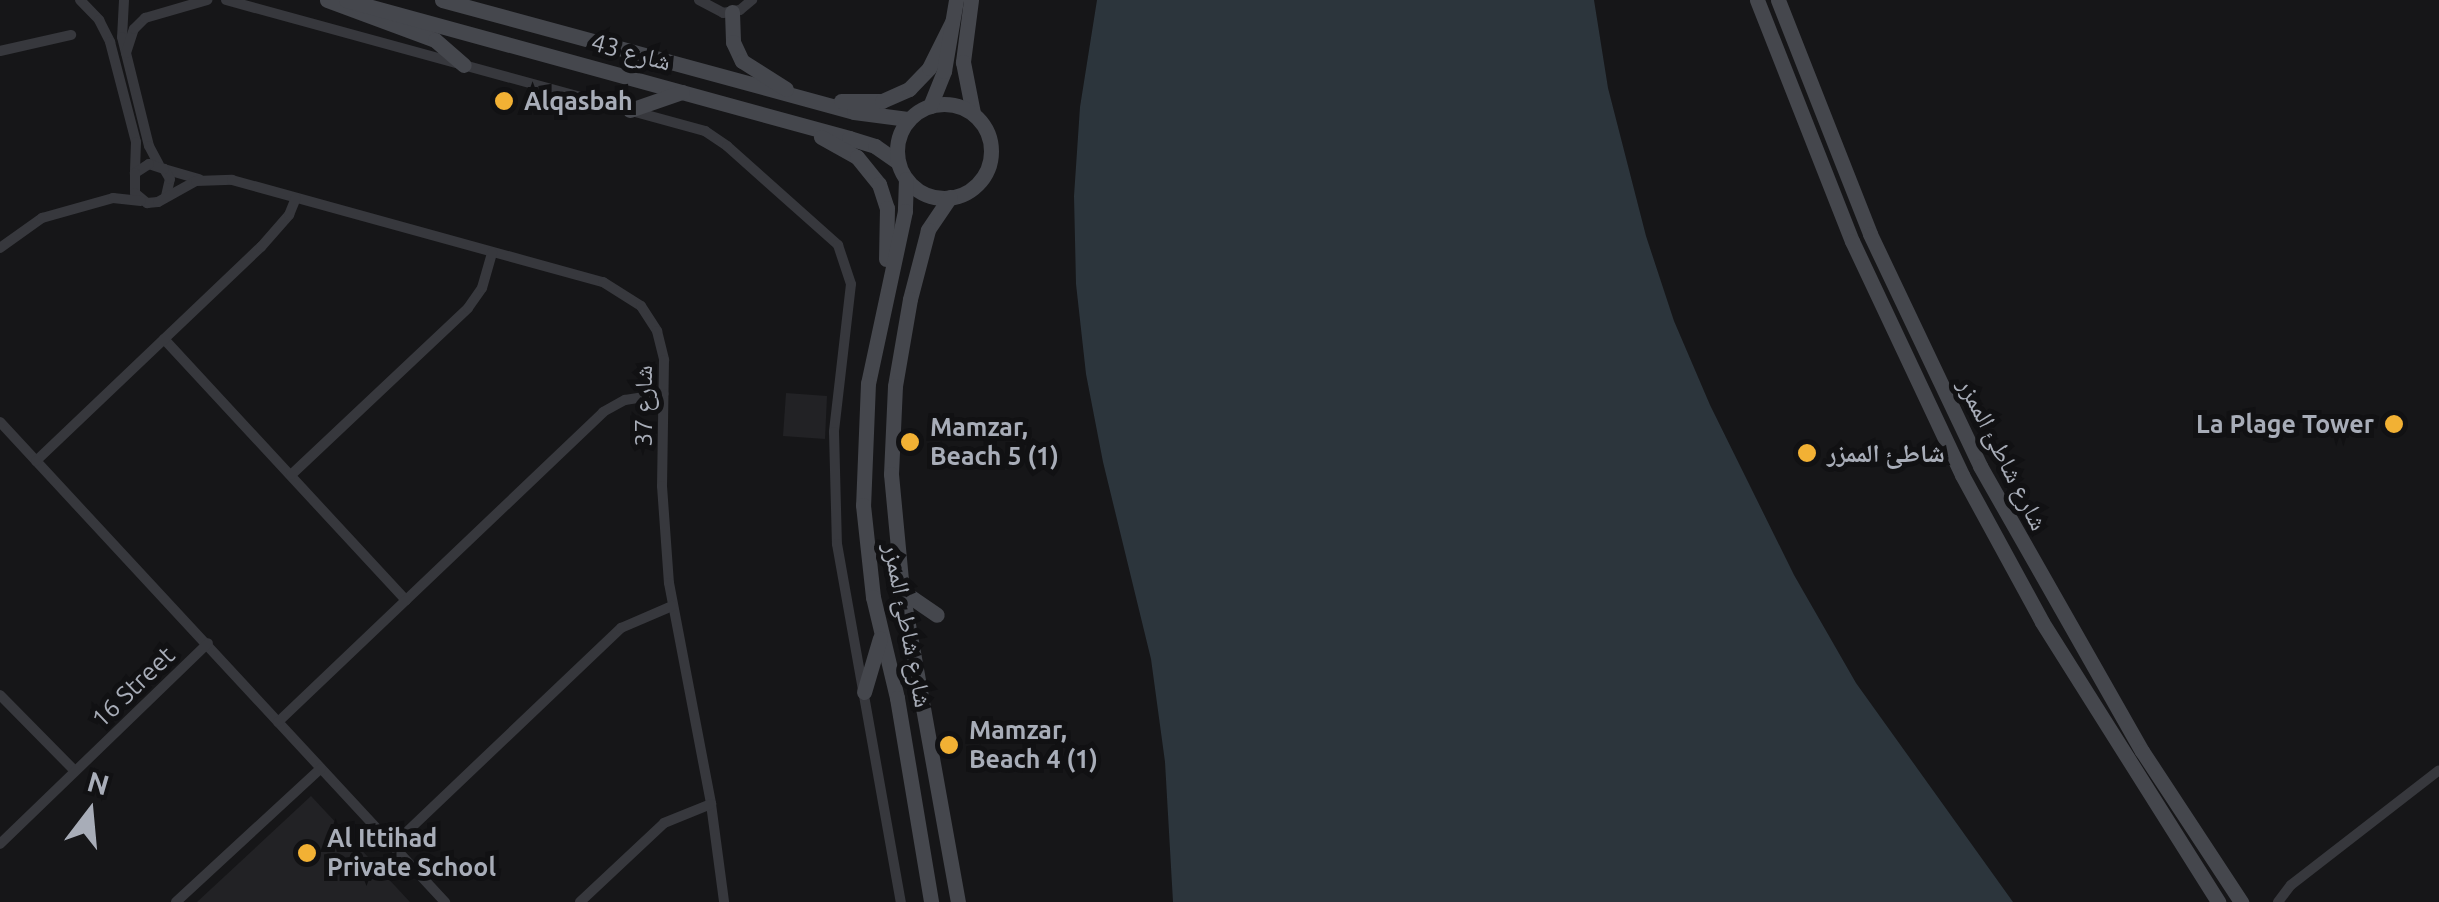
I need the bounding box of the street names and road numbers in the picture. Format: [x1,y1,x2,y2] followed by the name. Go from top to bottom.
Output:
[588,27,674,77] street label: شارع 43
[628,365,658,447] street label: شارع 37
[1952,373,2054,535] street label: شارع شاطئ الممزر
[877,540,939,710] street label: شارع شاطئ الممزر
[85,640,181,734] street label: 16 Street

